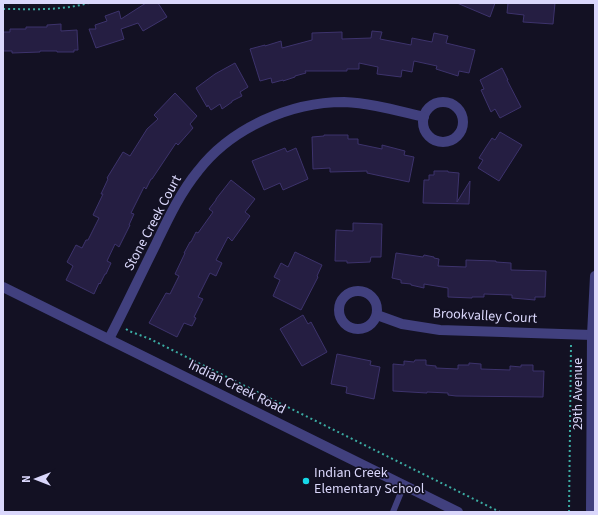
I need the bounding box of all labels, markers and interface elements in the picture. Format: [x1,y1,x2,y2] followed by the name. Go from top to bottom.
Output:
[119,171,187,274] street label: Stone Creek Court
[432,303,538,329] street label: Brookvalley Court
[185,355,289,419] street label: Indian Creek Road
[568,358,588,430] street label: 29th Avenue
[16,459,56,499] north arrow
[314,463,425,499] place label: Indian Creek Elementary School
[19,475,34,483] text: N
[301,476,311,486] marker: Indian Creek Elementary School

